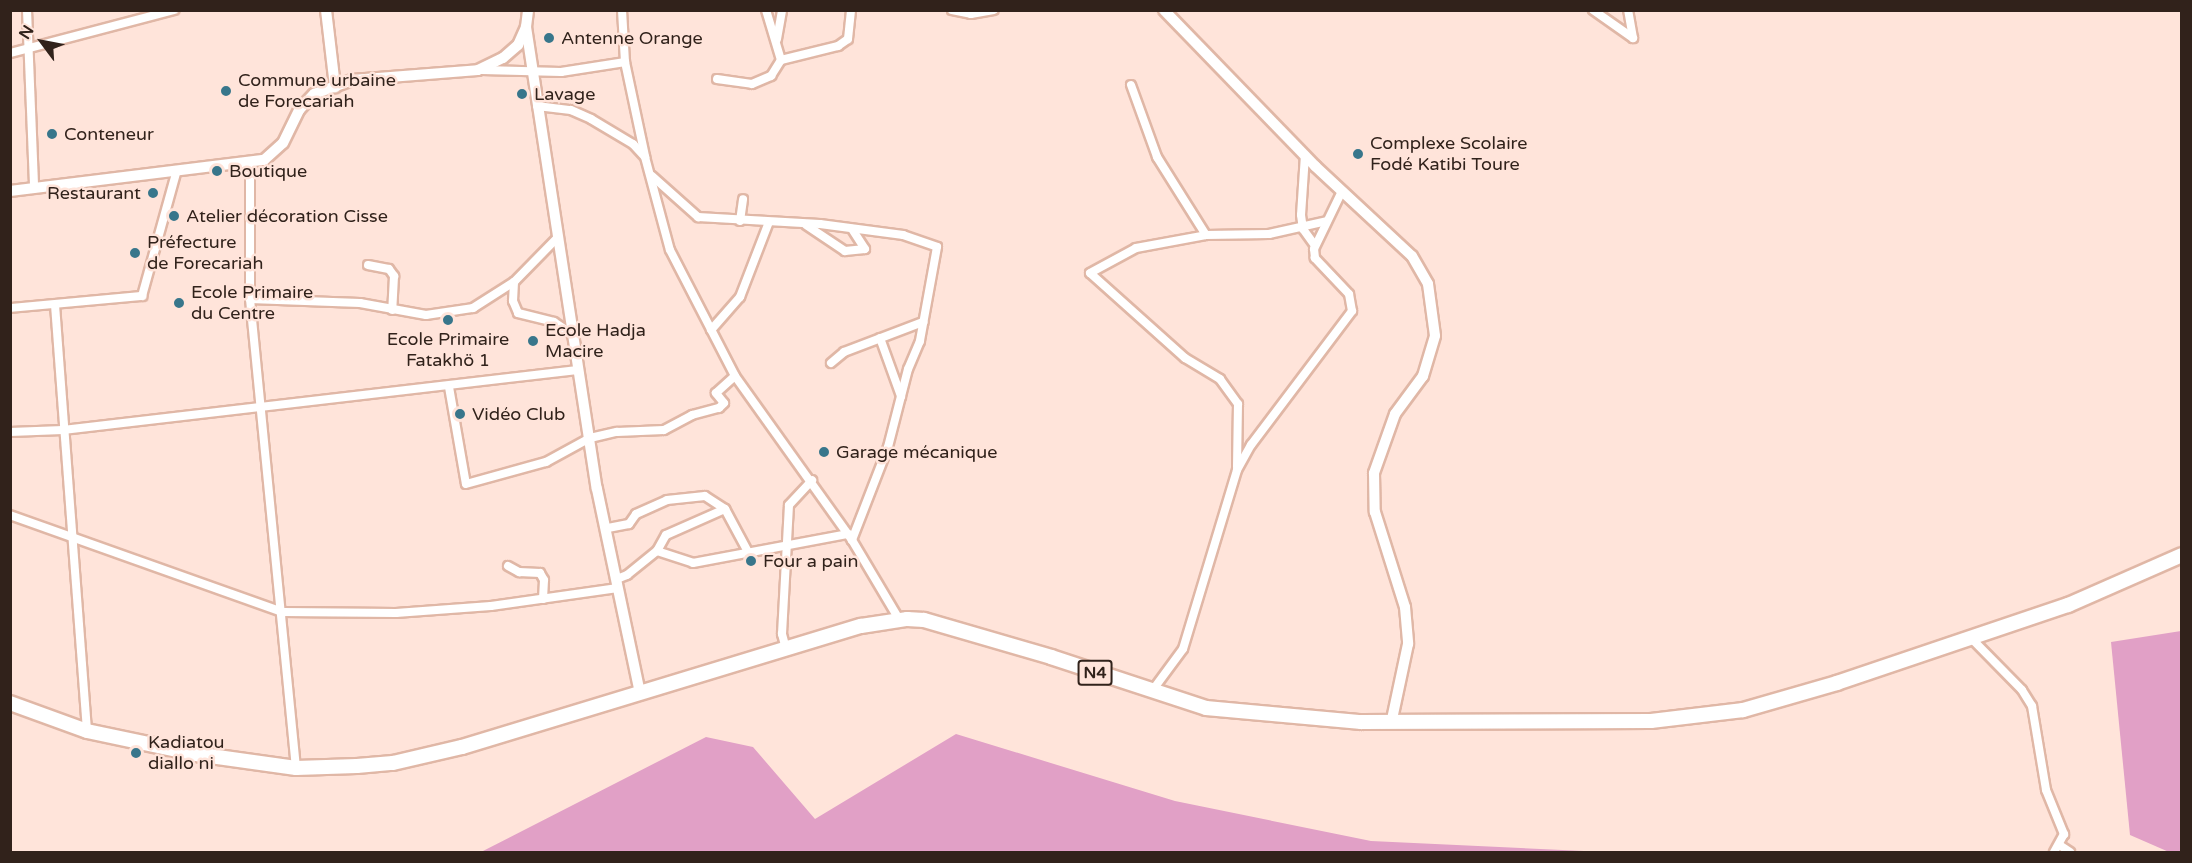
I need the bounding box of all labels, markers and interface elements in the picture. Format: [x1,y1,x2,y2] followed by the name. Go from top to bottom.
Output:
[12,12,72,72] north arrow
[15,22,39,43] text: N
[561,27,703,49] place label: Antenne Orange
[542,31,556,45] marker: Antenne Orange
[238,70,396,112] place label: Commune urbaine de Forecariah
[534,83,595,105] place label: Lavage
[219,84,233,98] marker: Commune urbaine de Forecariah
[515,87,529,101] marker: Lavage
[64,123,154,145] place label: Conteneur
[45,127,59,141] marker: Conteneur
[1370,133,1527,176] place label: Complexe Scolaire Fodé Katibi Toure
[1351,147,1365,161] marker: Complexe Scolaire Fodé Katibi Toure
[229,160,307,182] place label: Boutique
[210,164,224,178] marker: Boutique
[47,182,141,204] place label: Restaurant
[146,186,160,200] marker: Restaurant
[186,205,388,227] place label: Atelier décoration Cisse
[167,209,181,223] marker: Atelier décoration Cisse
[147,232,263,274] place label: Préfecture de Forecariah
[128,246,142,260] marker: Préfecture de Forecariah
[191,282,313,324] place label: Ecole Primaire du Centre
[172,296,186,310] marker: Ecole Primaire du Centre
[441,313,455,327] marker: Ecole Primaire Fatakhö 1
[545,320,646,362] place label: Ecole Hadja Macire
[387,329,509,372] place label: Ecole Primaire Fatakhö 1
[526,334,540,348] marker: Ecole Hadja Macire
[472,403,565,425] place label: Vidéo Club
[453,407,467,421] marker: Vidéo Club
[836,441,997,463] place label: Garage mécanique
[817,445,831,459] marker: Garage mécanique
[763,550,858,572] place label: Four a pain
[744,554,758,568] marker: Four a pain
[1077,660,1113,686] road number: N4
[148,732,225,774] place label: Kadiatou diallo ni
[129,746,143,760] marker: Kadiatou diallo ni

